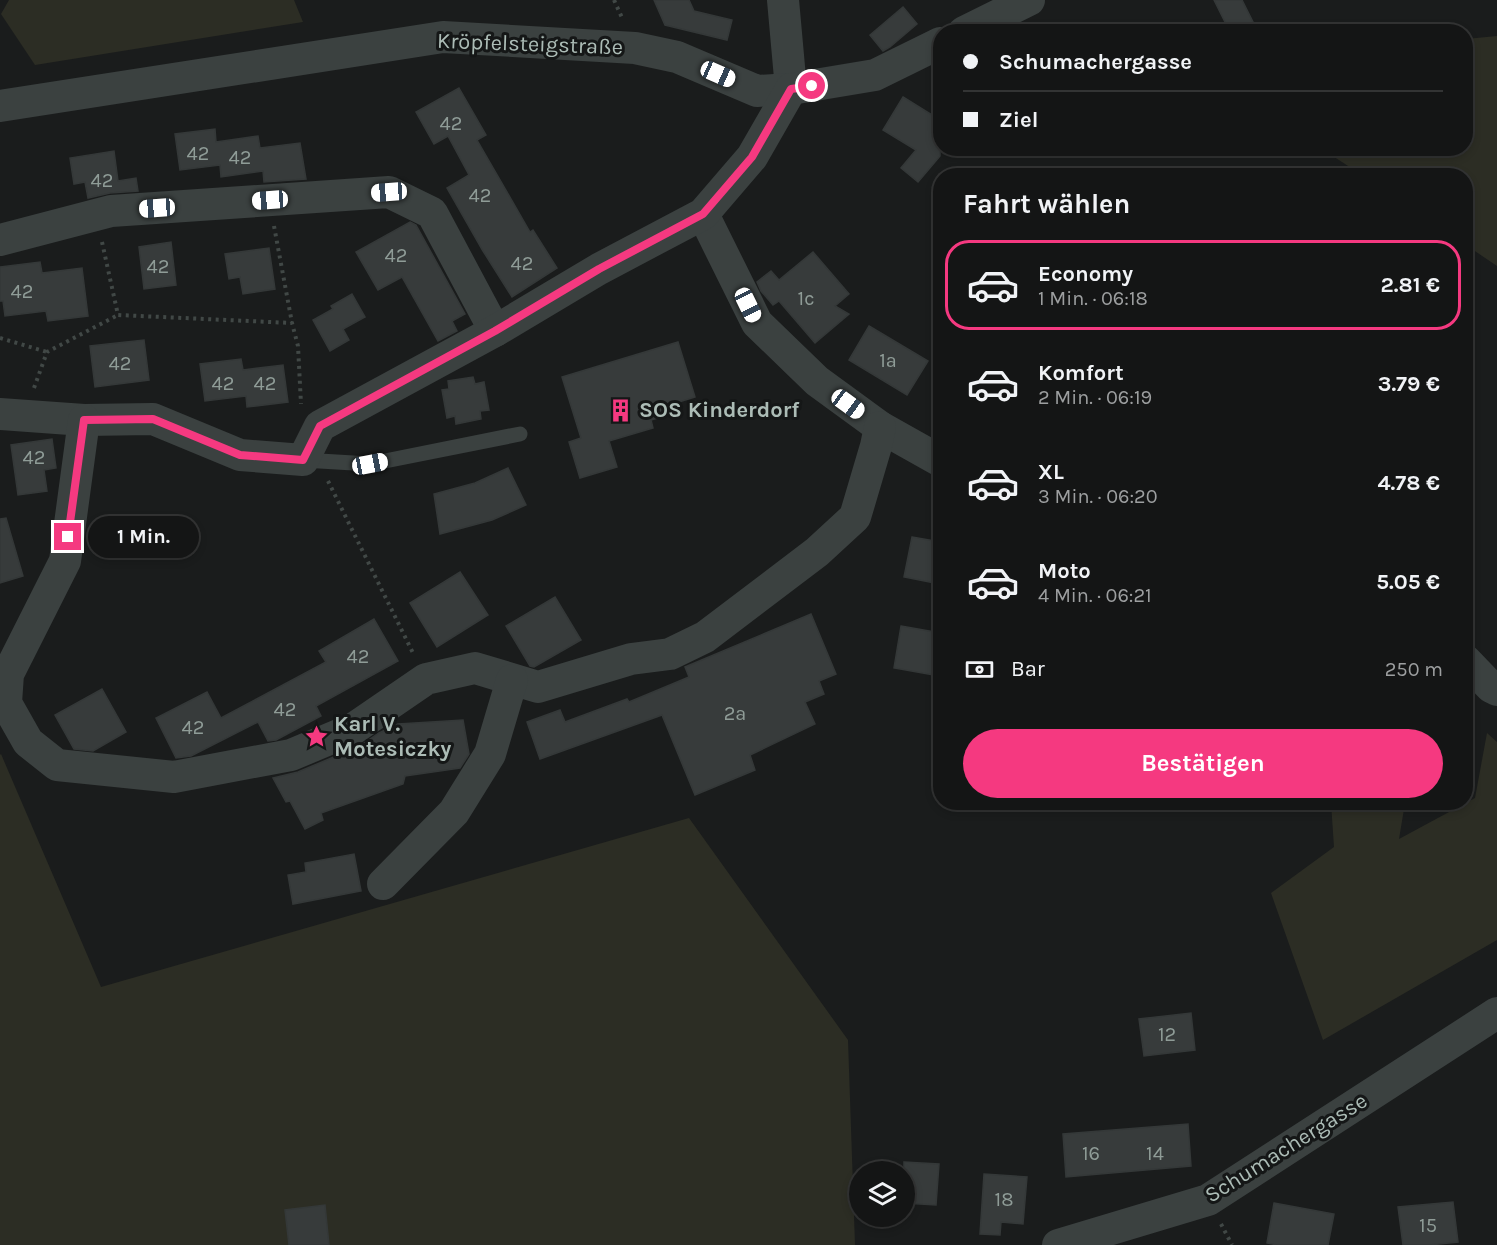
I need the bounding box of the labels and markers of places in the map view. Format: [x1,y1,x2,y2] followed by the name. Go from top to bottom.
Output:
[608,397,634,423] building icon: SOS Kinderdorf
[639,397,800,423] place label: SOS Kinderdorf
[334,711,451,762] place label: Karl V. Motesiczky
[303,724,329,750] place icon: Karl V. Motesiczky

